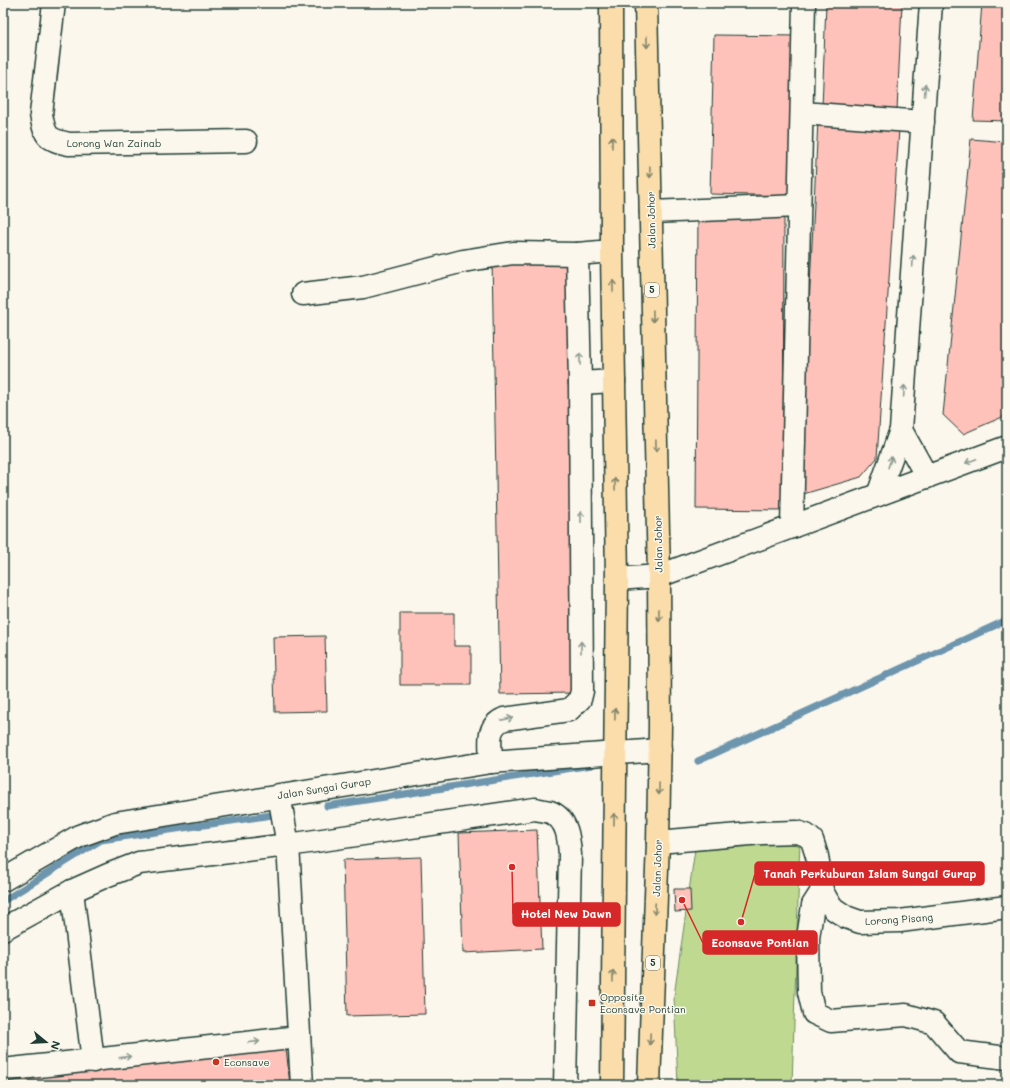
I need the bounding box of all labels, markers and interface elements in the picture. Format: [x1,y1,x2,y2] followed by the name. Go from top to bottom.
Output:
[643,35,651,48] one-way arrow
[922,84,929,97] one-way arrow
[67,136,161,150] street label: Lorong Wan Zainab
[608,136,616,149] one-way arrow
[646,165,654,178] one-way arrow
[644,191,658,249] street label: Jalan Johor
[909,255,916,268] one-way arrow
[609,280,617,293] one-way arrow
[645,283,659,297] road number: 5
[649,309,657,322] one-way arrow
[576,353,584,366] one-way arrow
[900,385,907,398] one-way arrow
[652,439,660,452] one-way arrow
[886,457,894,469] one-way arrow
[965,457,977,465] one-way arrow
[611,478,619,491] one-way arrow
[577,511,585,524] one-way arrow
[651,515,665,573] street label: Jalan Johor
[655,608,663,621] one-way arrow
[577,641,585,654] one-way arrow
[611,708,619,721] one-way arrow
[501,715,514,723] one-way arrow
[276,774,372,802] street label: Jalan Sungai Gurap
[655,782,663,795] one-way arrow
[610,813,618,826] one-way arrow
[649,839,665,897] street label: Jalan Johor
[755,862,984,885] callout: Tanah Perkuburan Islam Sungai Gurap
[763,866,977,881] text: Tanah Perkuburan Islam Sungai Gurap
[651,902,659,915] one-way arrow
[513,903,620,926] callout: Hotel New Dawn
[521,906,611,921] text: Hotel New Dawn
[864,910,934,928] street label: Lorong Pisang
[703,931,817,954] callout: Econsave Pontian
[711,935,809,950] text: Econsave Pontian
[646,956,660,970] road number: 5
[609,970,617,983] one-way arrow
[600,990,686,1016] place label: Opposite Econsave Pontian
[587,998,597,1008] marker: Opposite Econsave Pontian
[26,1022,66,1062] north arrow
[647,1032,654,1045] one-way arrow
[248,1038,261,1046] one-way arrow
[48,1039,64,1052] text: N
[118,1053,131,1061] one-way arrow
[224,1055,270,1069] place label: Econsave
[211,1057,221,1067] marker: Econsave

